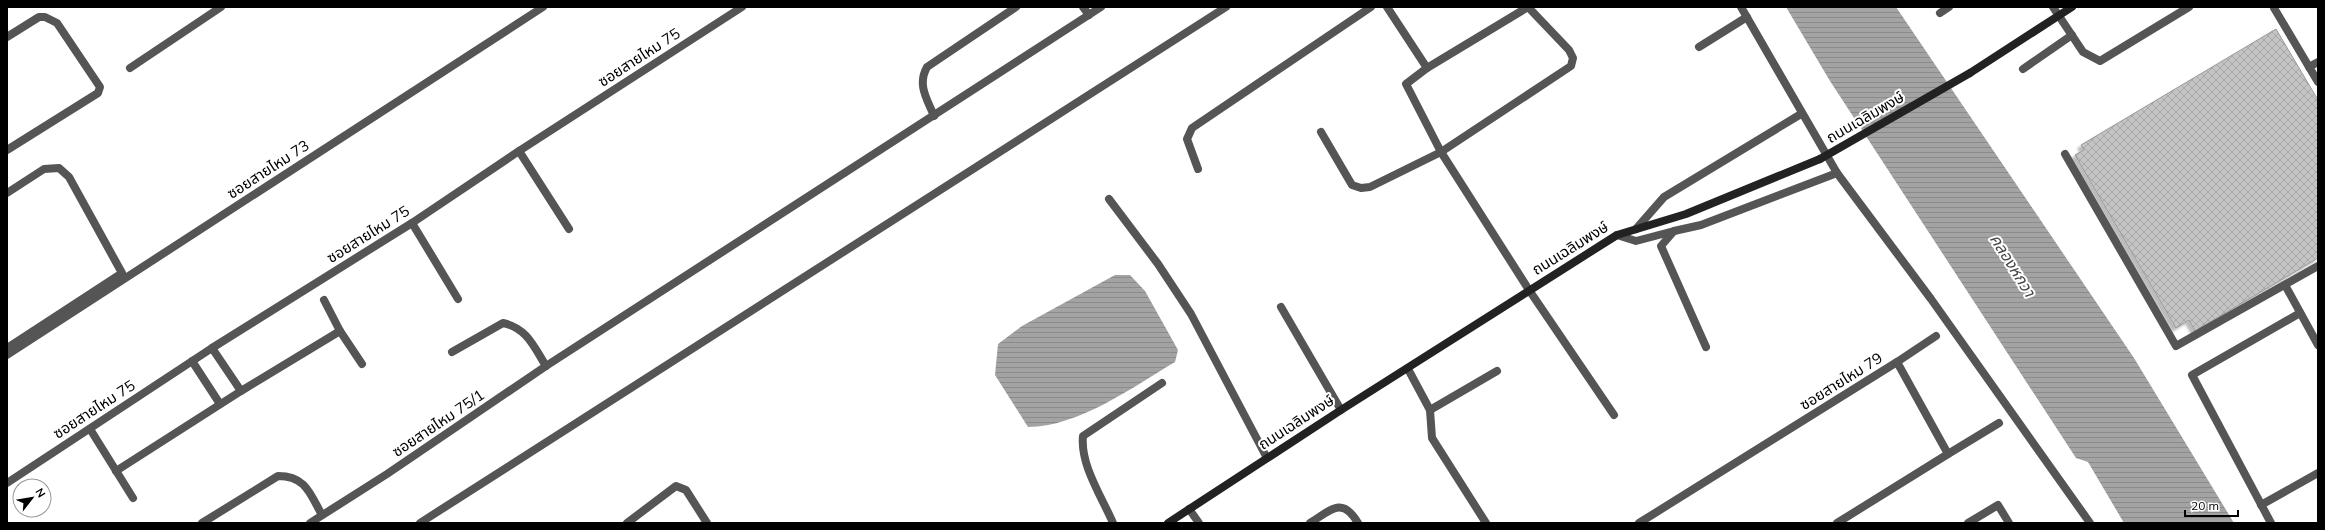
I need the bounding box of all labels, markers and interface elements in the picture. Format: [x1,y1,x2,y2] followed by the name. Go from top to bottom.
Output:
[594,23,684,91] street label: ซอยสายไหม 75
[1823,87,1908,147] street label: ถนนเฉลิมพงษ์
[223,135,313,203] street label: ซอยสายไหม 73
[323,201,413,267] street label: ซอยสายไหม 75
[1528,217,1612,279] street label: ถนนเฉลิมพงษ์
[1986,230,2041,301] water label: คลองหกวา
[1796,348,1886,414] street label: ซอยสายไหม 79
[49,375,139,443] street label: ซอยสายไหม 75
[388,385,488,461] street label: ซอยสายไหม 75/1
[1255,390,1338,454] street label: ถนนเฉลิมพงษ์
[12,478,52,518] north arrow
[32,486,49,500] text: N
[2185,492,2238,518] scale bar
[2191,498,2219,513] text: 20 m

